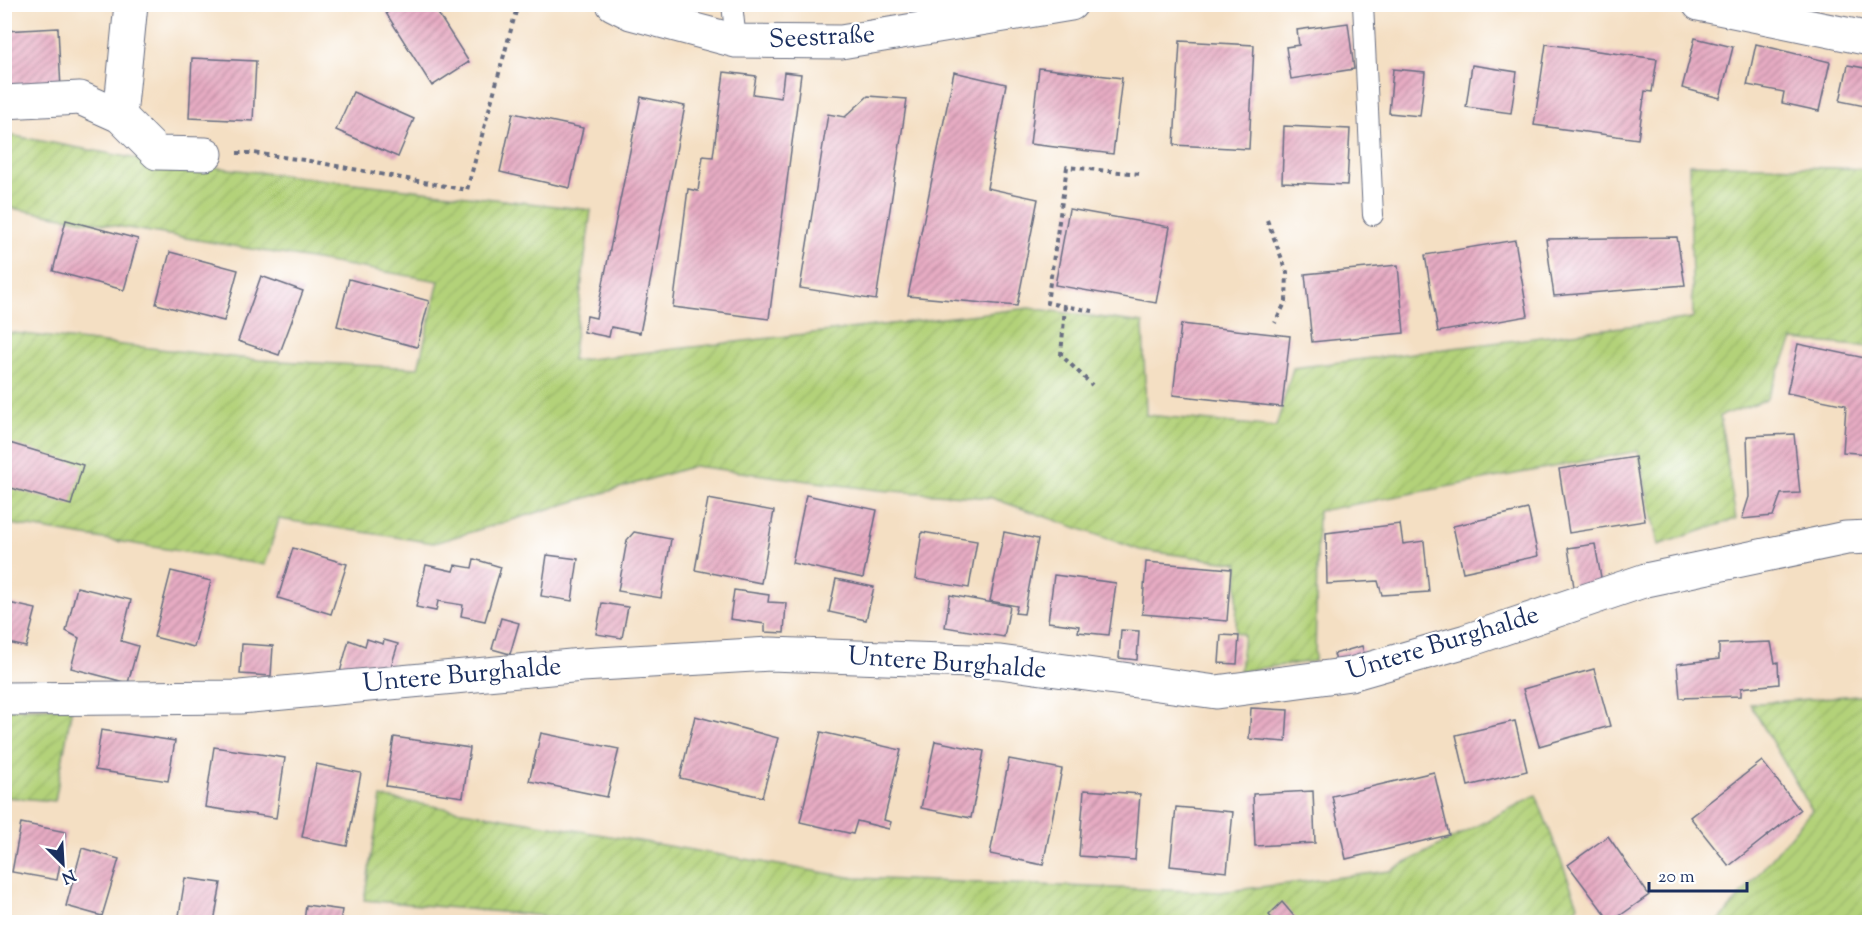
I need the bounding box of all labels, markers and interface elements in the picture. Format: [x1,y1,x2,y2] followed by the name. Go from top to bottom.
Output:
[768,17,876,59] street label: Seestraße
[1342,597,1544,691] street label: Untere Burghalde
[846,639,1048,689] street label: Untere Burghalde
[361,649,563,703] street label: Untere Burghalde
[33,834,93,894] north arrow
[1649,855,1746,893] scale bar
[57,862,79,889] text: N
[1658,865,1695,891] text: 20 m

